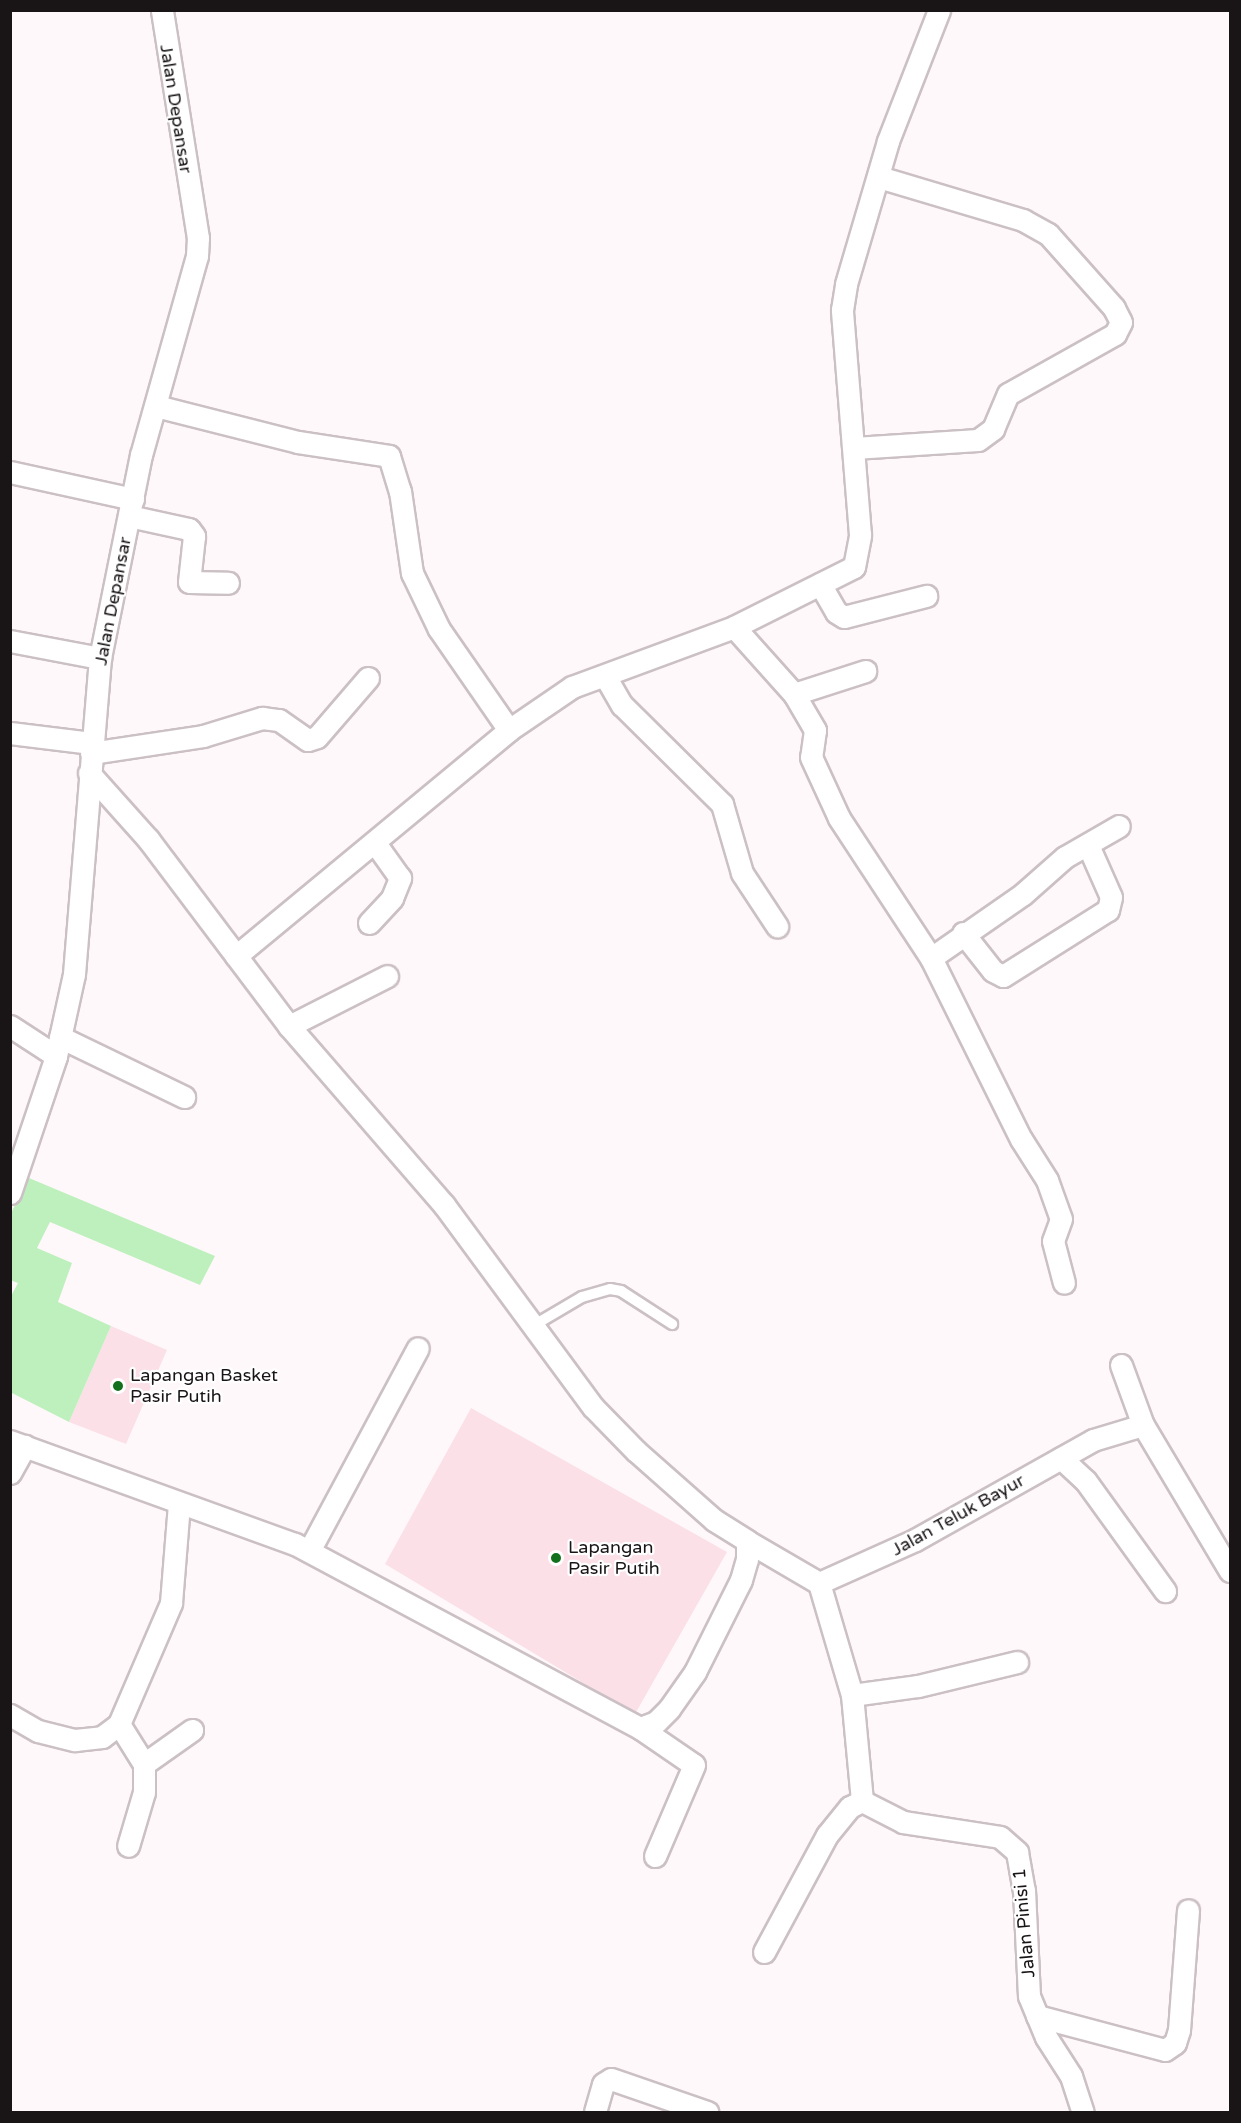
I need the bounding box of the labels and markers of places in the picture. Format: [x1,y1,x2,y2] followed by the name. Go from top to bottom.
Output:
[130,1365,278,1408] place label: Lapangan Basket Pasir Putih
[111,1379,125,1393] marker: Lapangan Basket Pasir Putih
[568,1537,660,1580] place label: Lapangan Pasir Putih
[549,1551,563,1565] marker: Lapangan Pasir Putih

